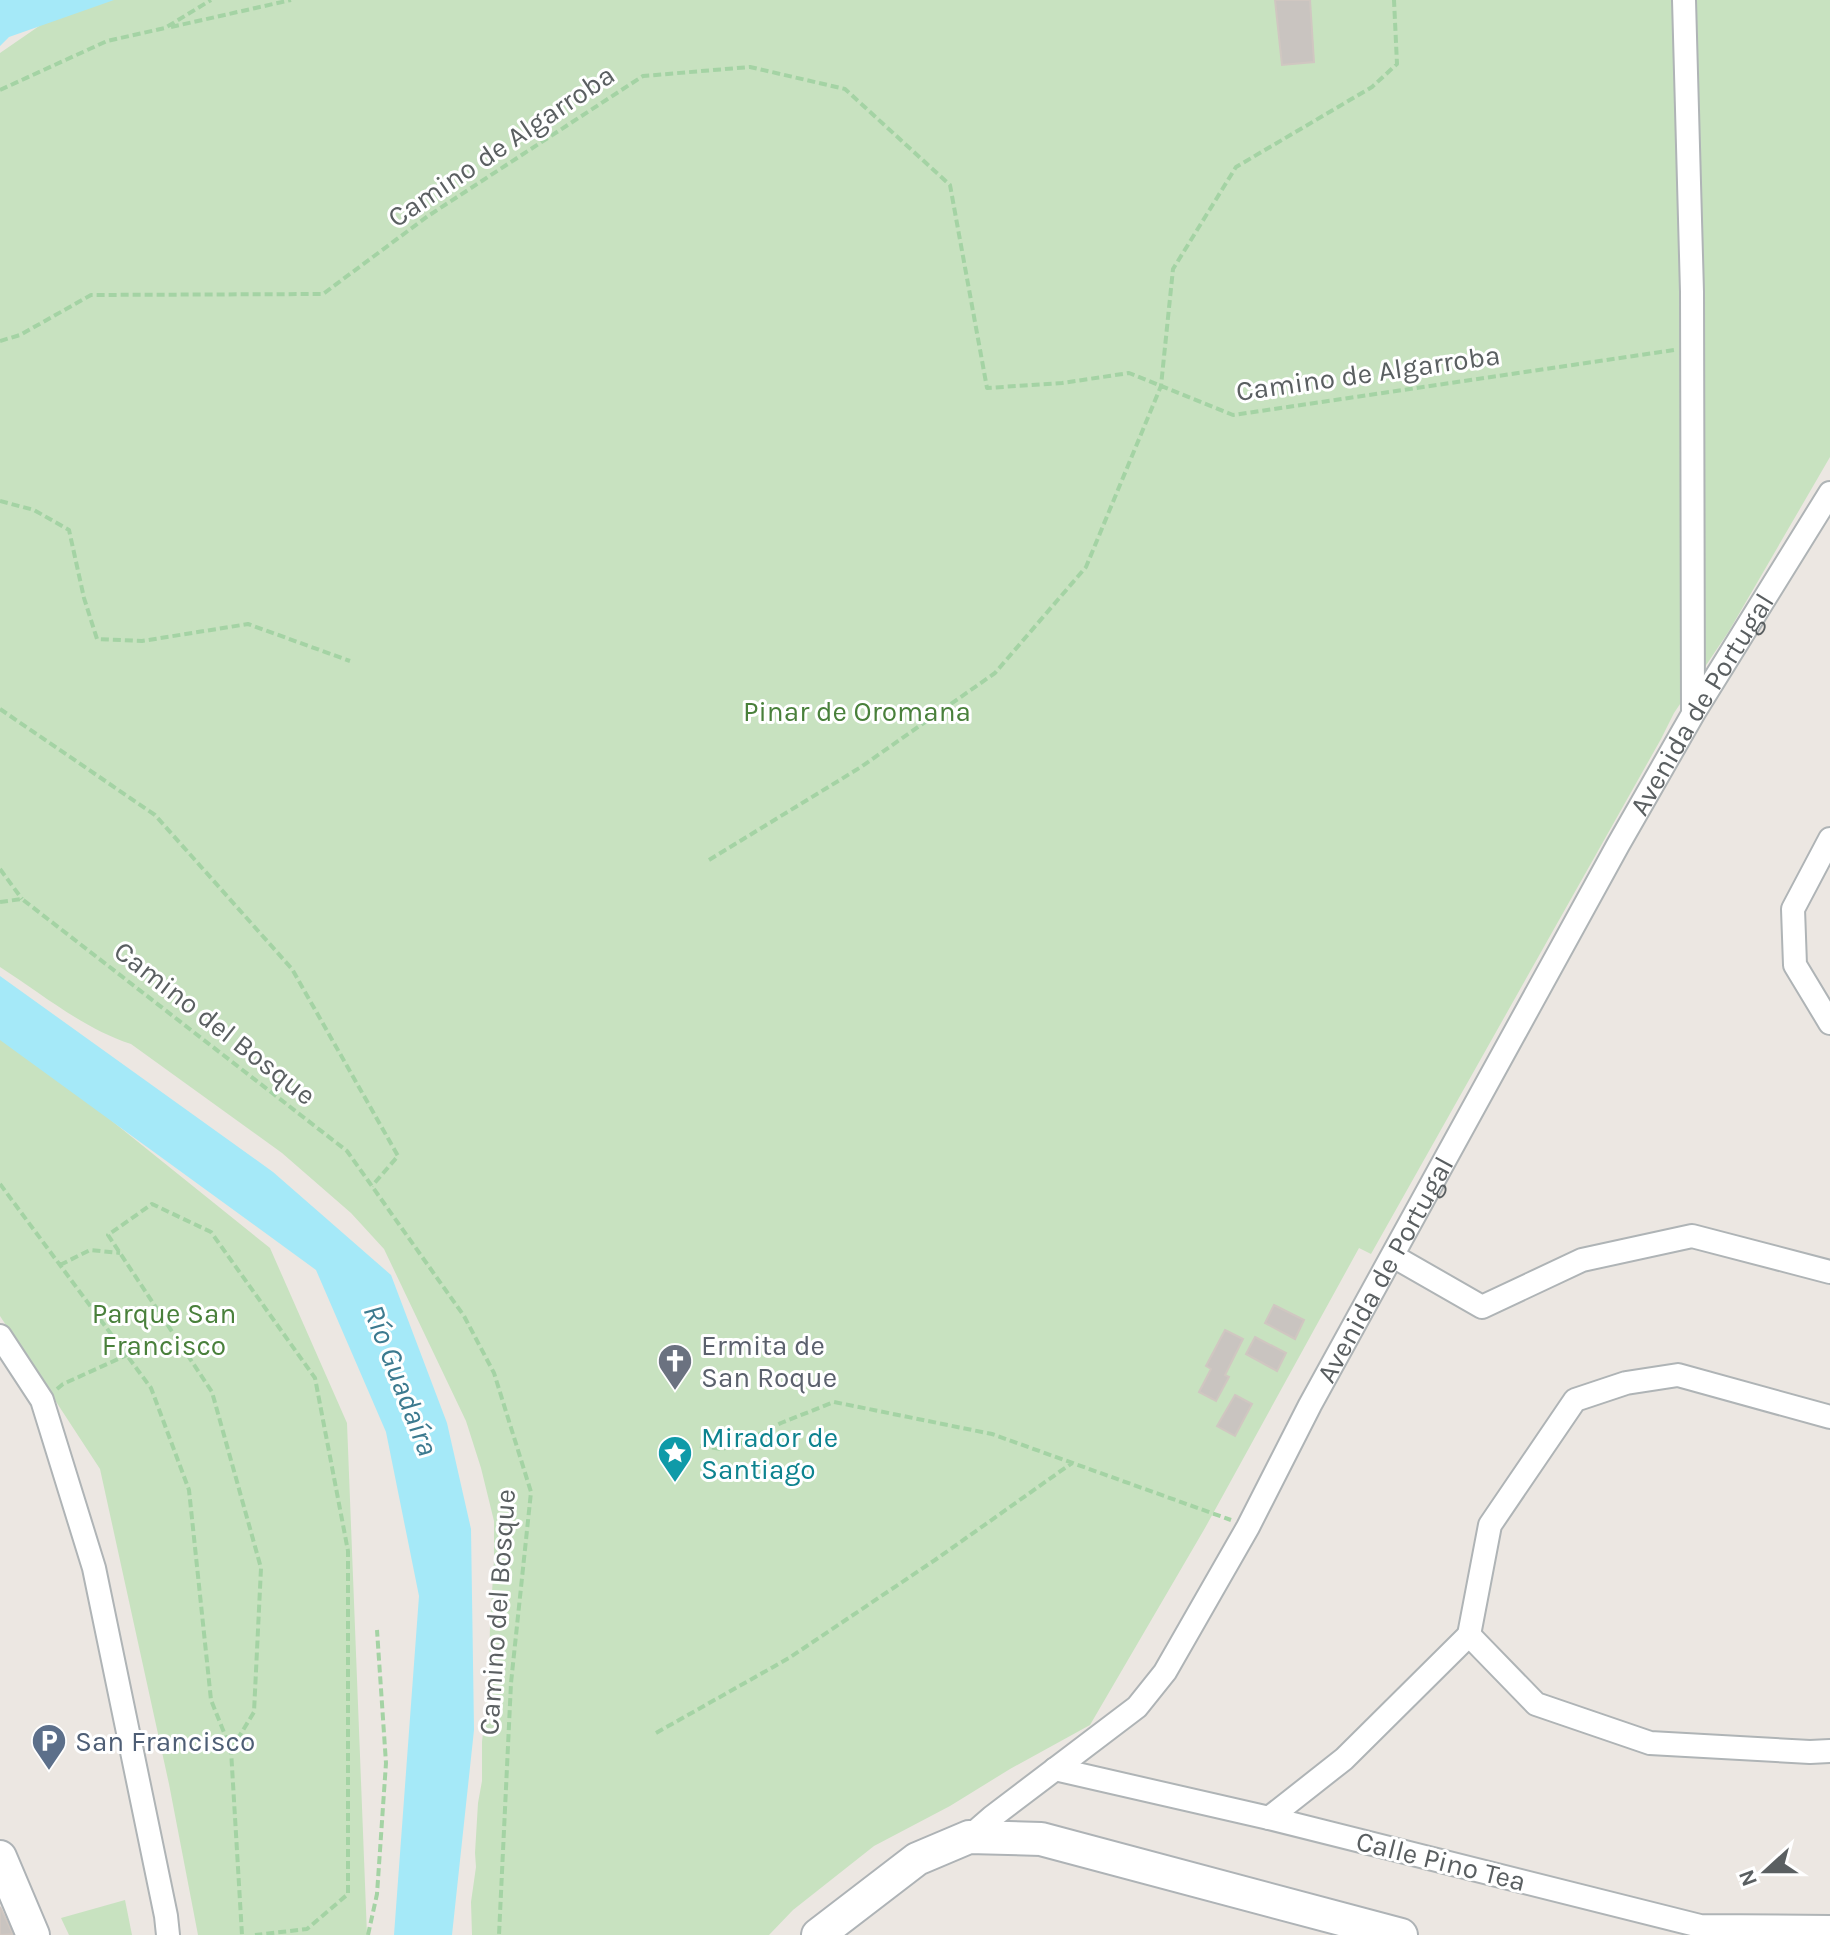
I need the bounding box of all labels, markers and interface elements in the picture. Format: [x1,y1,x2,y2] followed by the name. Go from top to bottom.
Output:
[381,58,621,234] street label: Camino de Algarroba
[1234,338,1502,408] street label: Camino de Algarroba
[1622,587,1780,821] street label: Avenida de Portugal
[743,695,971,728] park label: Pinar de Oromana
[108,934,322,1112] street label: Camino del Bosque
[1309,1151,1460,1388] street label: Avenida de Portugal
[92,1297,236,1362] park label: Parque San Francisco
[356,1299,446,1461] water label: Río Guadaíra
[701,1329,837,1394] place label: Ermita de San Roque
[656,1342,694,1392] church icon: Ermita de San Roque
[701,1421,838,1486] place label: Mirador de Santiago
[656,1434,694,1484] place icon: Mirador de Santiago
[472,1488,522,1736] street label: Camino del Bosque
[30,1722,68,1772] parking icon: San Francisco
[75,1725,255,1758] place label: San Francisco
[1353,1824,1529,1898] street label: Calle Pino Tea
[1726,1831,1806,1911] north arrow
[1733,1866,1763,1890] text: N

